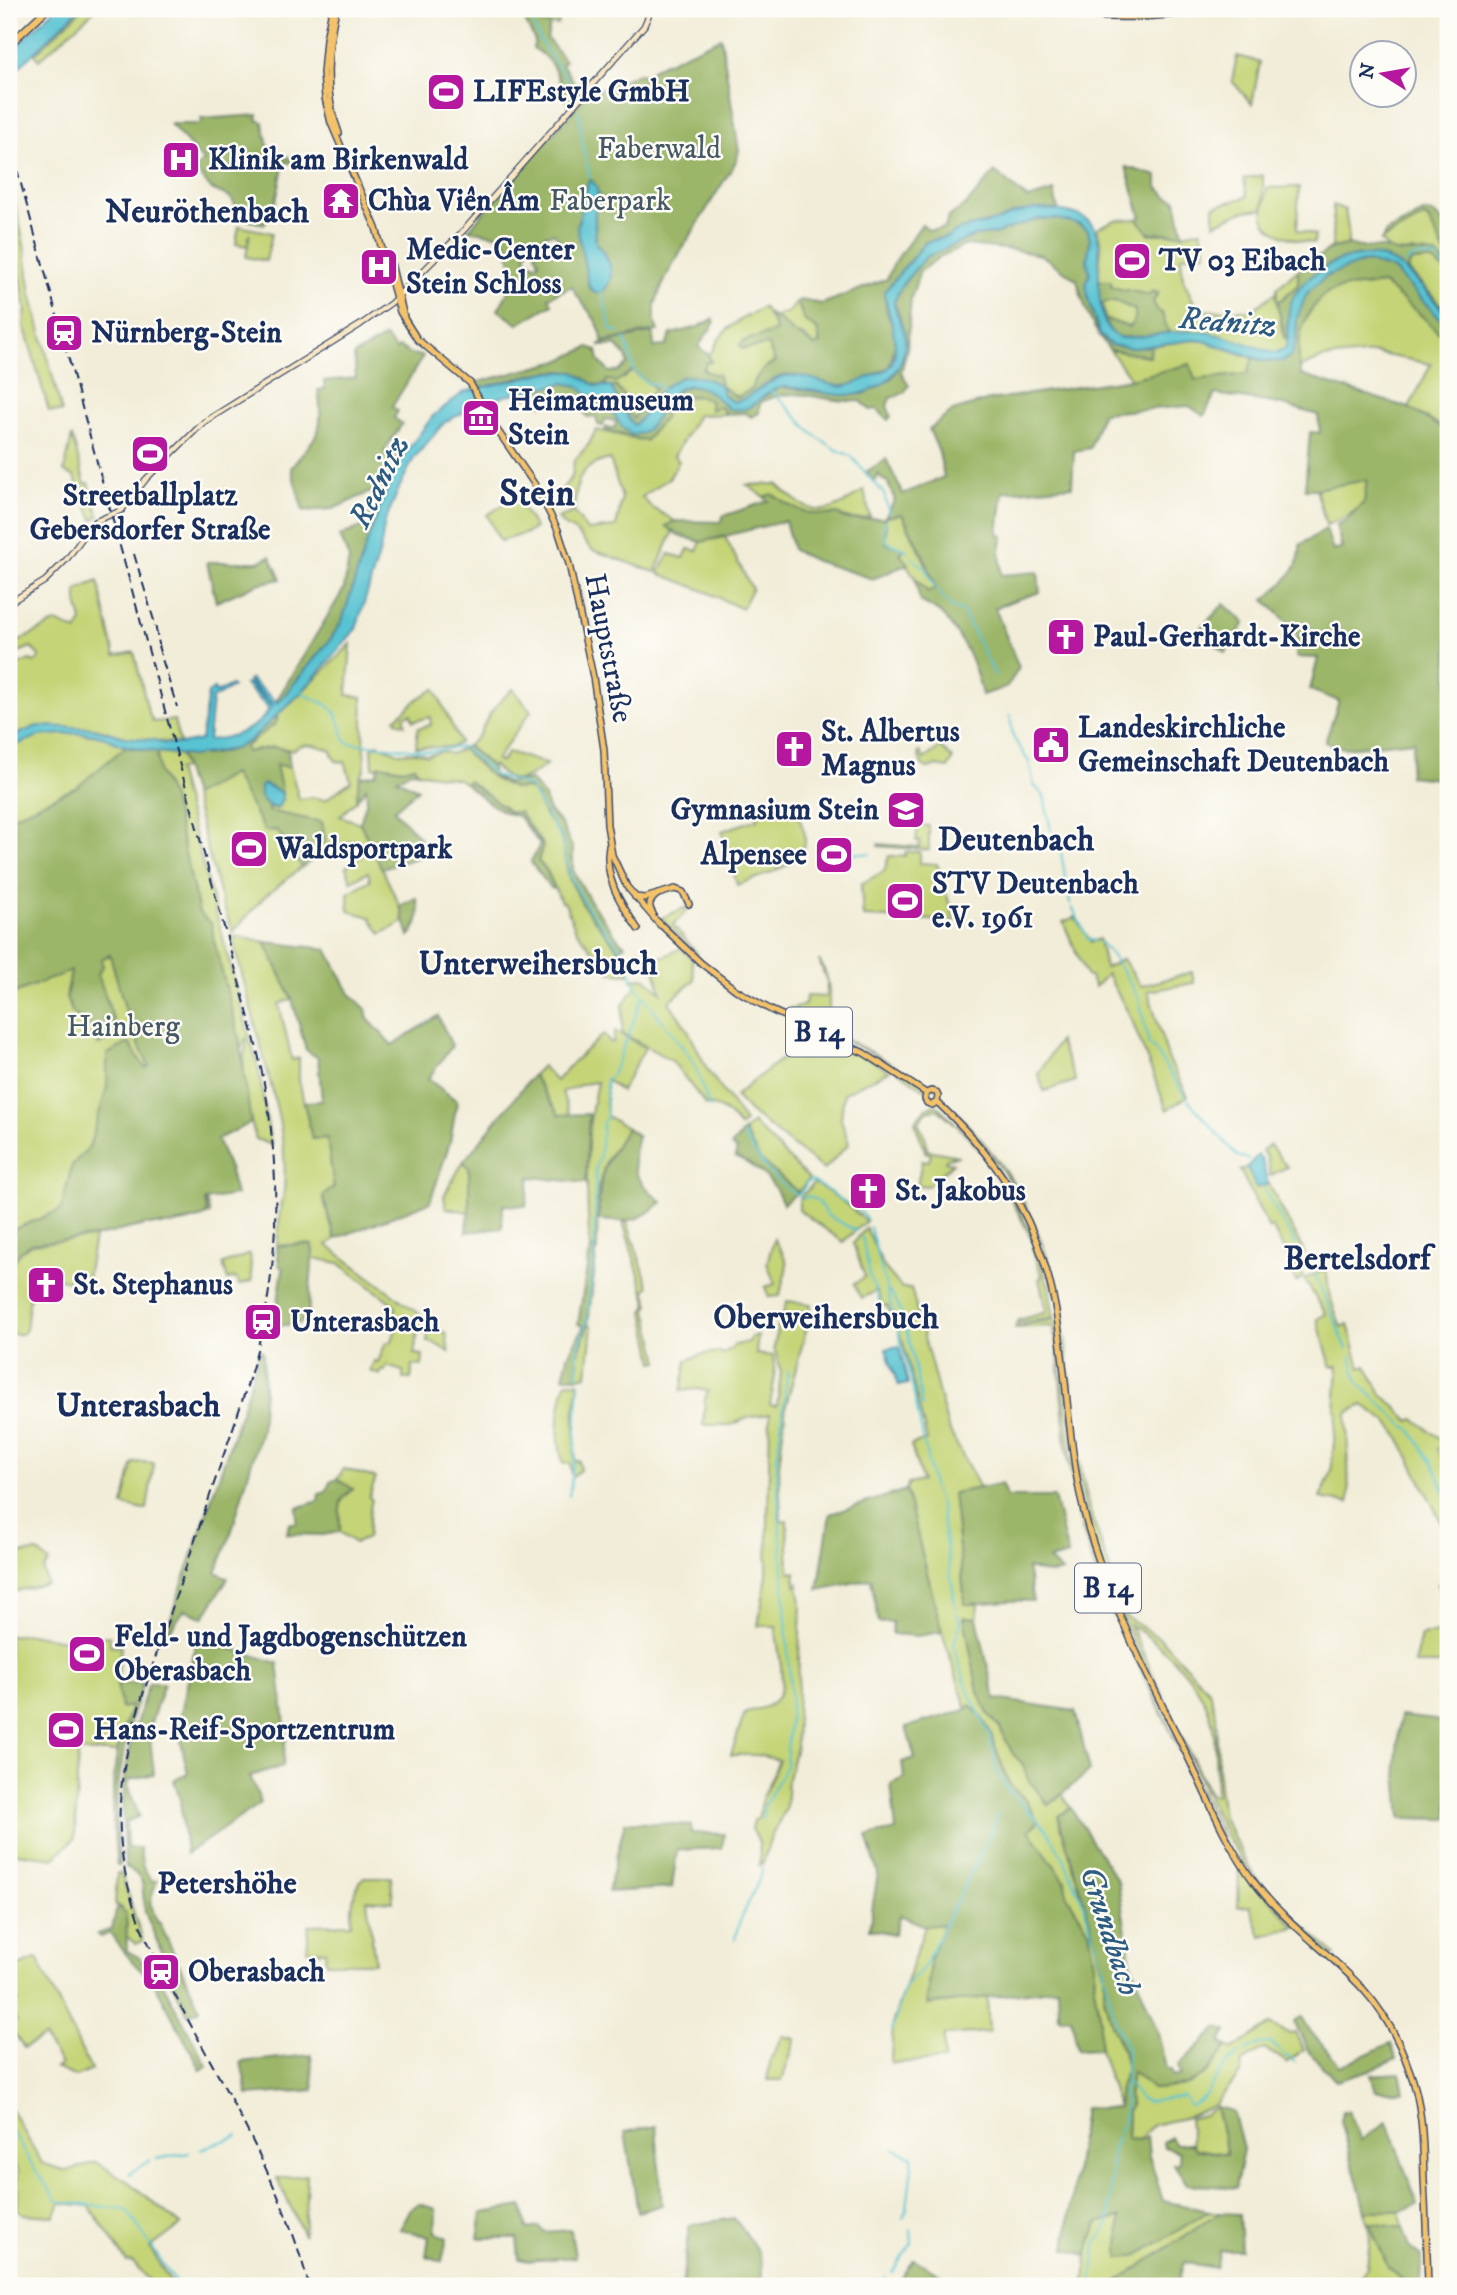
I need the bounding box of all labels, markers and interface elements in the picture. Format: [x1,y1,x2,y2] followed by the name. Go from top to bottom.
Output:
[1348,38,1418,108] north arrow
[1355,61,1381,81] text: N
[425,71,467,113] sports icon: LIFEstyle GmbH
[473,74,690,111] place label: LIFEstyle GmbH
[597,131,721,168] park label: Faberwald
[160,139,202,181] hospital icon: Klinik am Birkenwald
[208,142,469,179] place label: Klinik am Birkenwald
[320,180,362,222] temple icon: Chùa Viên Âm
[368,180,540,220] place label: Chùa Viên Âm
[549,183,671,220] park label: Faberpark
[105,192,310,233] district label: Neuröthenbach
[406,232,575,303] place label: Medic-Center Stein Schloss
[1111,240,1153,282] sports icon: TV 03 Eibach
[1158,243,1326,280] place label: TV 03 Eibach
[358,246,400,288] hospital icon: Medic-Center Stein Schloss
[1176,299,1279,347] water label: Rednitz
[43,312,85,354] station icon: Nürnberg-Stein
[91,315,282,352] place label: Nürnberg-Stein
[508,383,695,454] place label: Heimatmuseum Stein
[460,397,502,439] museum icon: Heimatmuseum Stein
[340,429,419,536] water label: Rednitz
[129,433,171,475] sports icon: Streetballplatz Gebersdorfer Straße
[499,471,575,518] district label: Stein
[30,478,271,549] place label: Streetballplatz Gebersdorfer Straße
[575,570,641,726] street label: Hauptstraße
[1045,616,1087,658] church icon: Paul-Gerhardt-Kirche
[1093,619,1361,656] place label: Paul-Gerhardt-Kirche
[1078,710,1389,781] place label: Landeskirchliche Gemeinschaft Deutenbach
[821,714,960,785] place label: St. Albertus Magnus
[1030,724,1072,766] public building icon: Landeskirchliche Gemeinschaft Deutenbach
[773,728,815,770] church icon: St. Albertus Magnus
[885,789,927,831] school or university icon: Gymnasium Stein
[671,792,879,829] place label: Gymnasium Stein
[938,820,1095,861] district label: Deutenbach
[228,828,270,870] sports icon: Waldsportpark
[275,831,454,868] place label: Waldsportpark
[813,834,855,876] sports icon: Alpensee
[700,837,808,874] place label: Alpensee
[932,866,1139,937] place label: STV Deutenbach e.V. 1961
[884,880,926,922] sports icon: STV Deutenbach e.V. 1961
[419,944,658,985] district label: Unterweihersbuch
[786,1007,852,1056] road number: B 14
[66,1009,180,1046] park label: Hainberg
[847,1170,889,1212] church icon: St. Jakobus
[895,1173,1026,1210] place label: St. Jakobus
[1283,1239,1436,1280] district label: Bertelsdorf
[25,1264,67,1306] church icon: St. Stephanus
[73,1267,233,1304] place label: St. Stephanus
[713,1298,939,1339] district label: Oberweihersbuch
[242,1301,284,1343] station icon: Unterasbach
[290,1304,440,1341] place label: Unterasbach
[56,1386,221,1427] district label: Unterasbach
[1075,1564,1141,1612] road number: B 14
[114,1619,467,1690] place label: Feld- und Jagdbogenschützen Oberasbach
[66,1633,108,1675] sports icon: Feld- und Jagdbogenschützen Oberasbach
[45,1709,87,1751] sports icon: Hans-Reif-Sportzentrum
[93,1712,396,1749] place label: Hans-Reif-Sportzentrum
[1069,1861,1149,2001] water label: Grundbach
[157,1864,297,1904] district label: Petershöhe
[140,1951,182,1993] station icon: Oberasbach
[188,1954,325,1991] place label: Oberasbach

